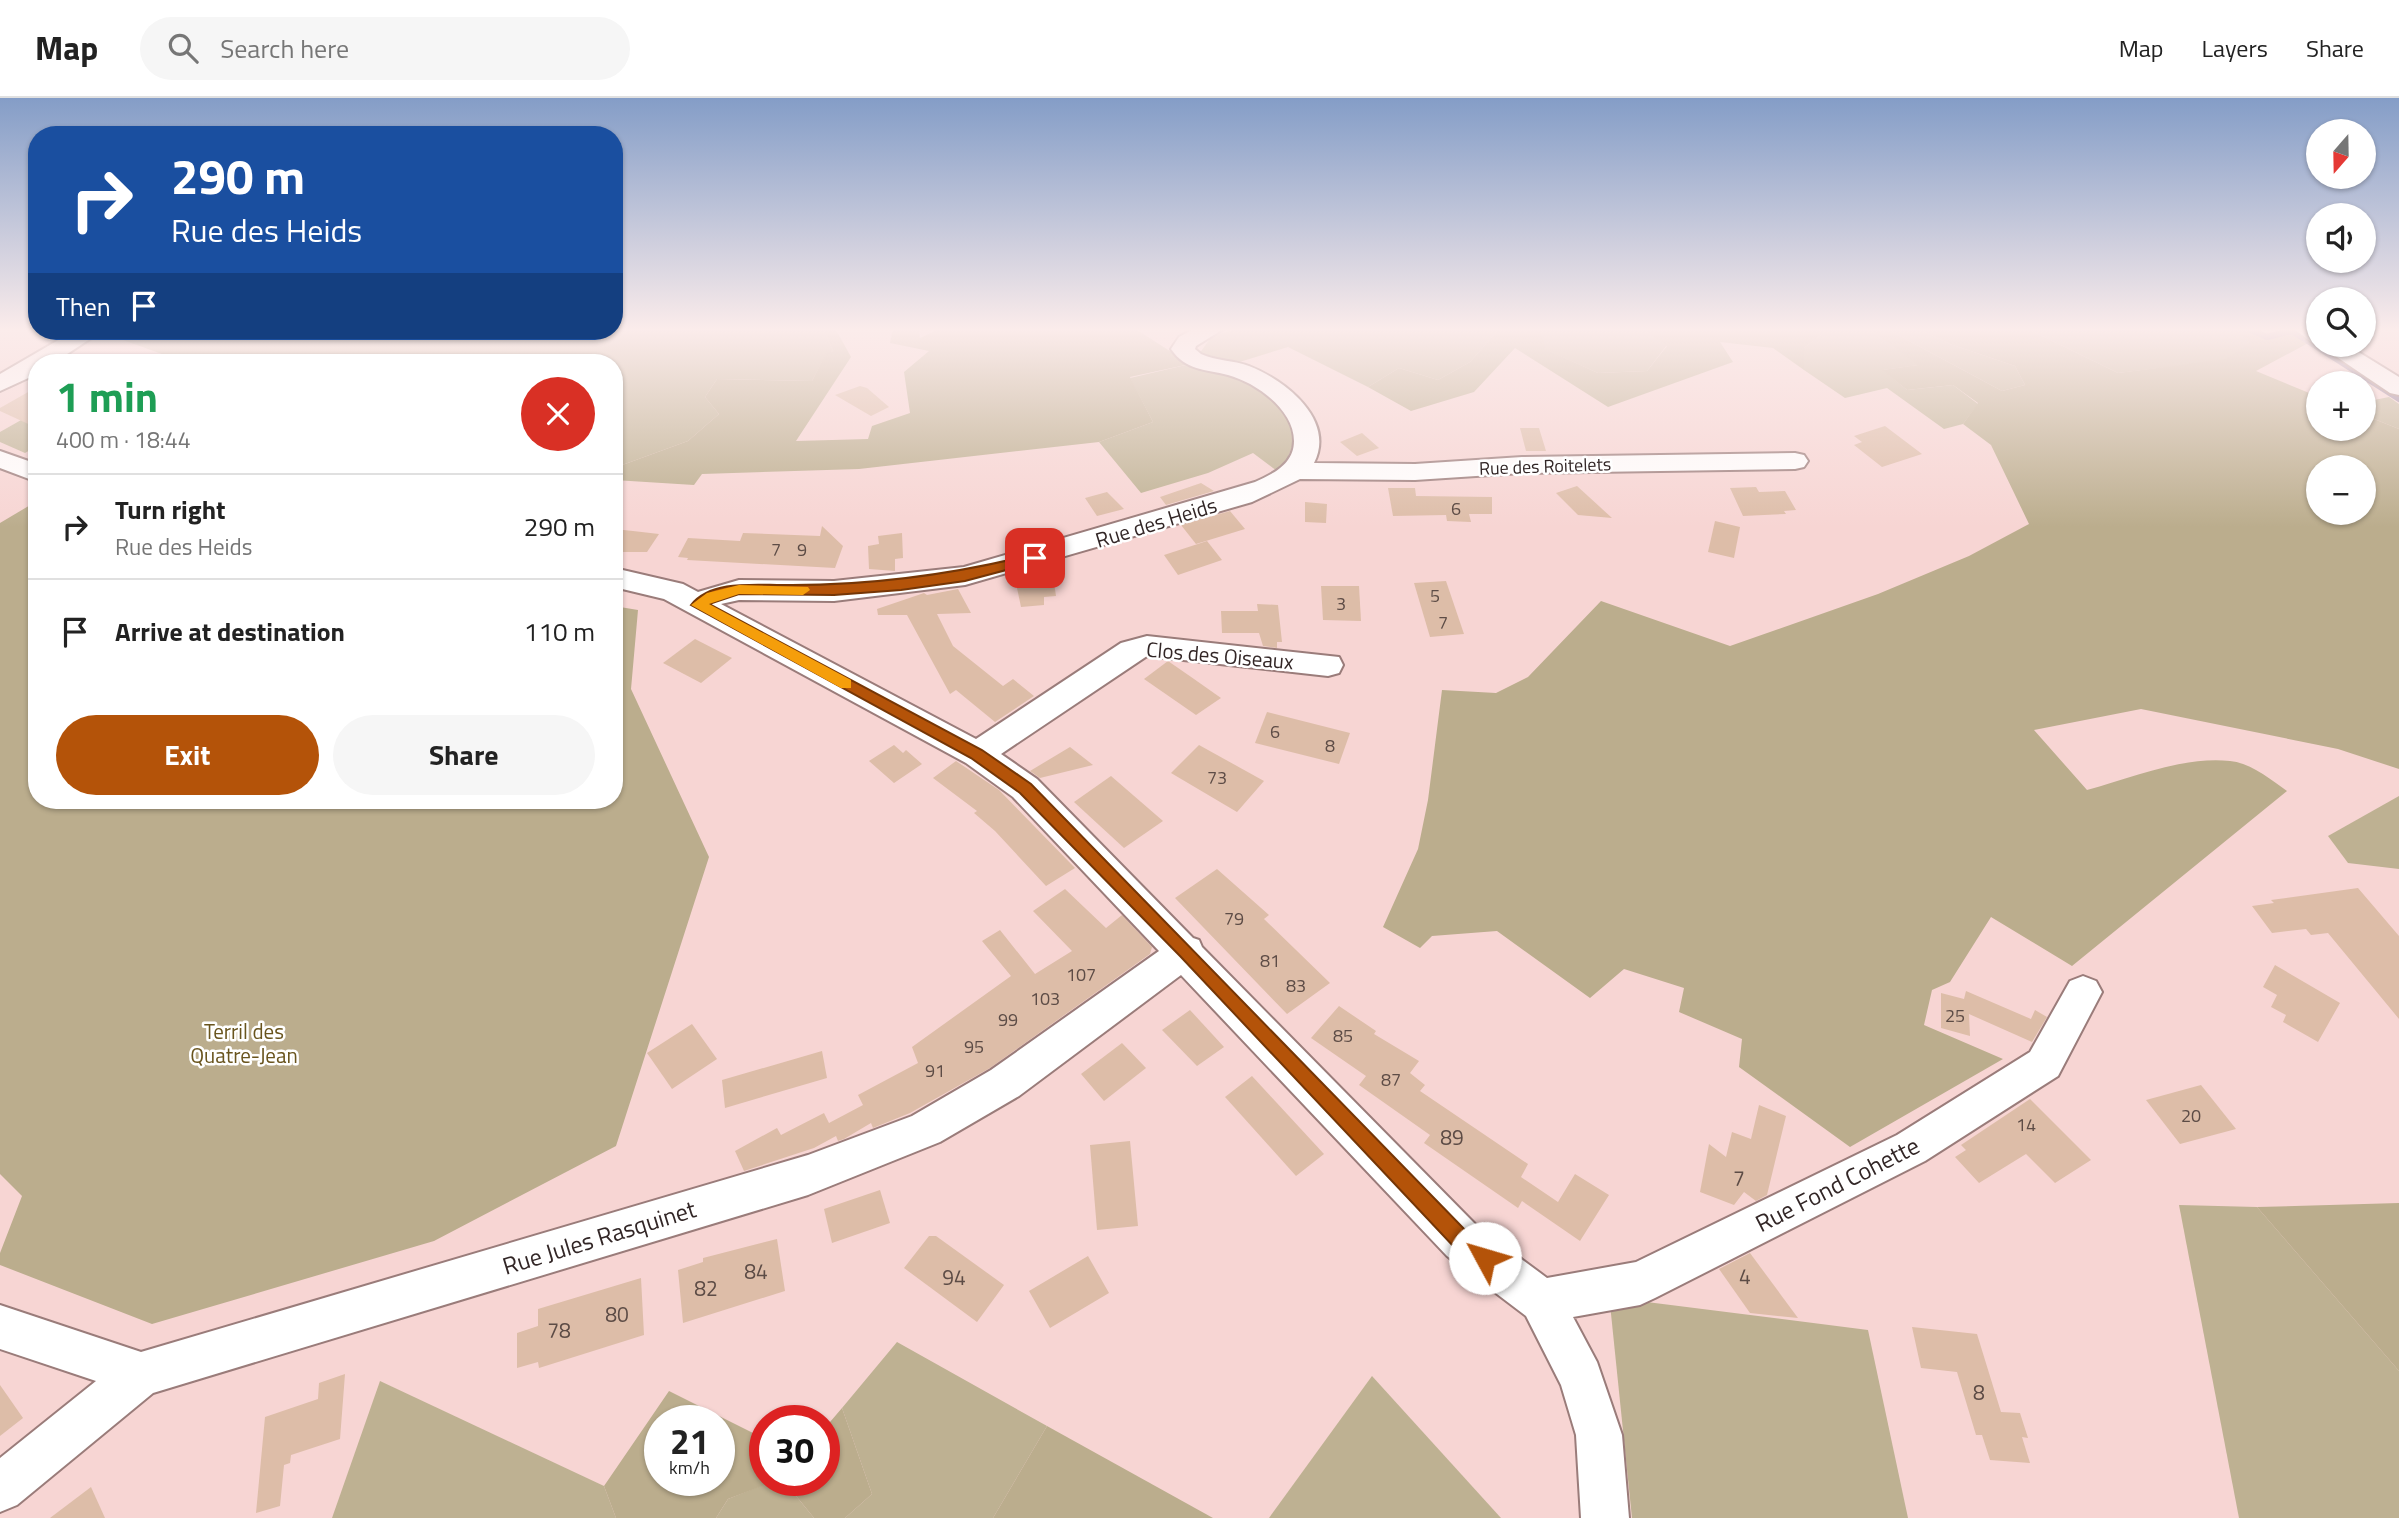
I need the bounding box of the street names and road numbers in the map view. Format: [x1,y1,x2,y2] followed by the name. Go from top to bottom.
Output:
[1478,450,1612,482] street label: Rue des Roitelets
[1091,488,1221,556] street label: Rue des Heids
[1145,633,1296,677] street label: Clos des Oiseaux
[1749,1127,1925,1241] street label: Rue Fond Cohette
[498,1190,701,1284] street label: Rue Jules Rasquinet

